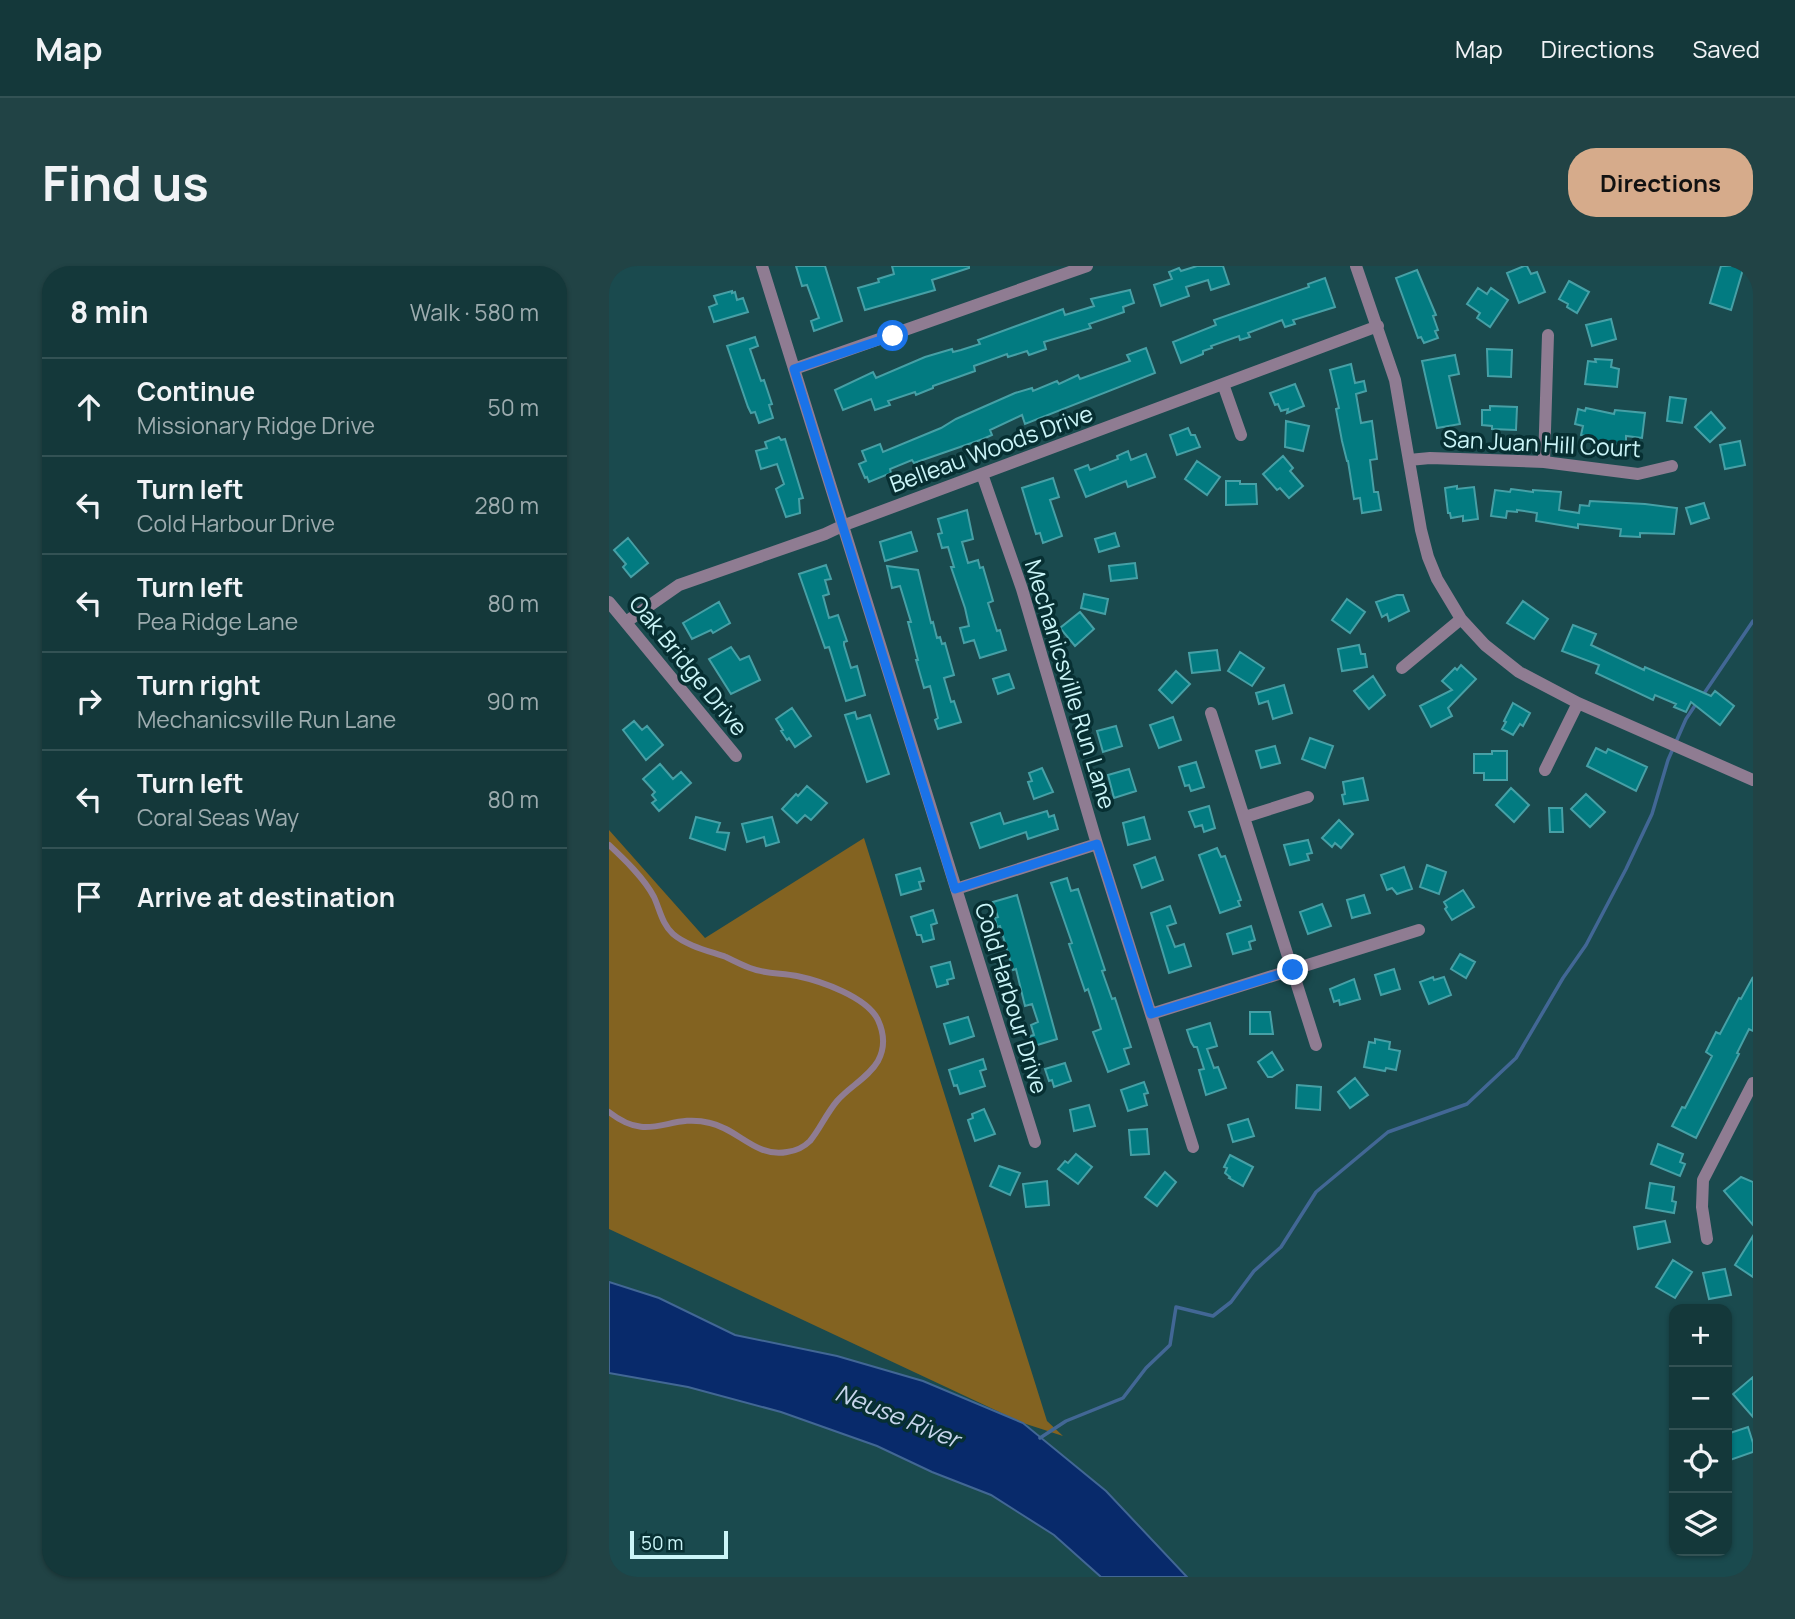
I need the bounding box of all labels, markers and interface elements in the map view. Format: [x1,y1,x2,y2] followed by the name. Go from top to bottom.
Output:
[35,26,103,71] text: Map
[1455,32,1503,65] text: Map
[1541,32,1654,65] text: Directions
[1692,32,1760,65] text: Saved
[1568,148,1753,217] button: Directions
[42,149,209,216] text: Find us
[70,291,149,332] text: 8 min
[410,296,539,328] text: Walk · 580 m
[877,320,908,351] route start
[137,373,255,409] text: Continue
[70,388,108,426] icon: ahead
[488,391,539,423] text: 50 m
[885,396,1097,500] street label: Belleau Woods Drive
[137,409,375,441] text: Missionary Ridge Drive
[1442,422,1642,464] street label: San Juan Hill Court
[137,471,244,507] text: Turn left
[70,486,108,524] icon: left
[474,489,539,521] text: 280 m
[137,507,335,539] text: Cold Harbour Drive
[1018,555,1124,813] street label: Mechanicsville Run Lane
[137,569,244,605] text: Turn left
[70,584,108,622] icon: left
[488,587,539,619] text: 80 m
[622,588,756,742] street label: Oak Bridge Drive
[137,605,298,637] text: Pea Ridge Lane
[137,667,261,703] text: Turn right
[70,682,108,720] icon: right
[487,685,539,717] text: 90 m
[137,703,396,735] text: Mechanicsville Run Lane
[137,765,244,801] text: Turn left
[70,780,108,818] icon: left
[488,783,539,815] text: 80 m
[137,801,299,833] text: Coral Seas Way
[70,878,108,916] icon: arrive
[137,879,395,915] text: Arrive at destination
[968,899,1056,1097] street label: Cold Harbour Drive
[1277,954,1308,985] route end
[1669,1304,1732,1556] map controls
[1669,1304,1732,1367] button: +
[1669,1367,1732,1430] button: −
[831,1375,968,1456] water label: Neuse River
[1669,1430,1732,1493] button: locate
[1669,1493,1732,1556] button: layers
[630,1528,728,1560] scale bar
[641,1530,683,1556] text: 50 m

